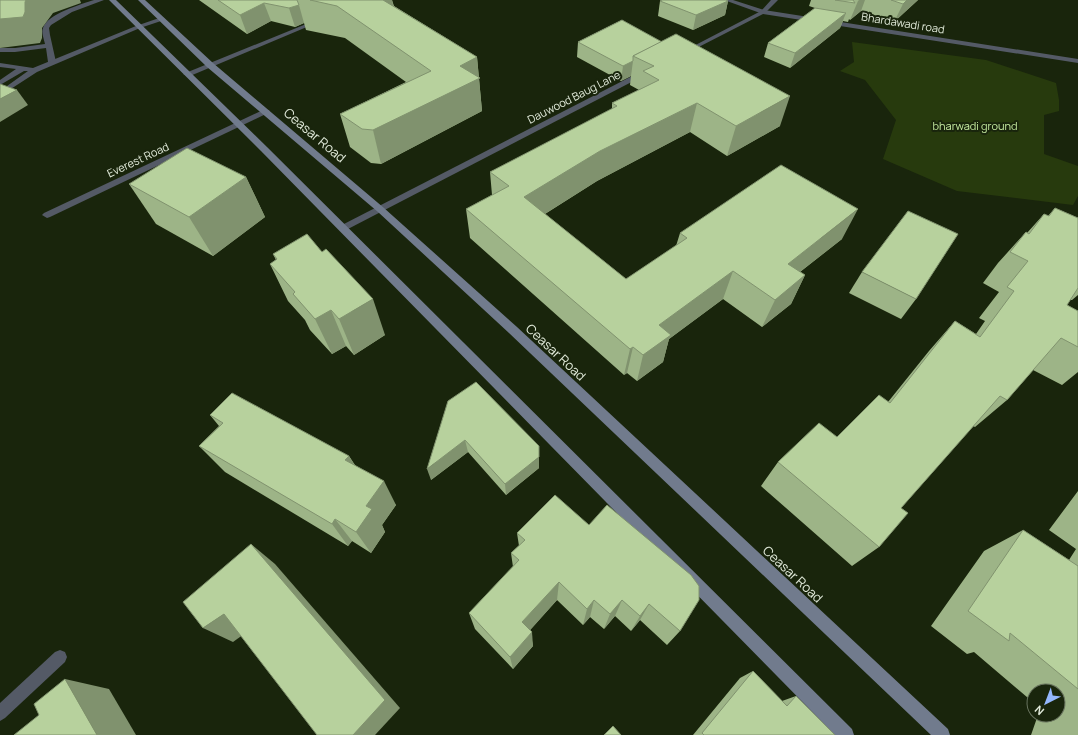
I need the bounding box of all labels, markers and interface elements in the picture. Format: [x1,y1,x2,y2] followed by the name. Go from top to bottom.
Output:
[860,9,946,36] street label: Bhardawadi road
[525,66,623,127] street label: Dauwood Baug Lane
[280,104,350,166] street label: Ceasar Road
[932,118,1018,133] park label: bharwadi ground
[104,139,171,180] street label: Everest Road
[522,319,590,385] street label: Ceasar Road
[759,541,827,607] street label: Ceasar Road
[1026,683,1066,723] north arrow
[1031,703,1047,719] text: N

